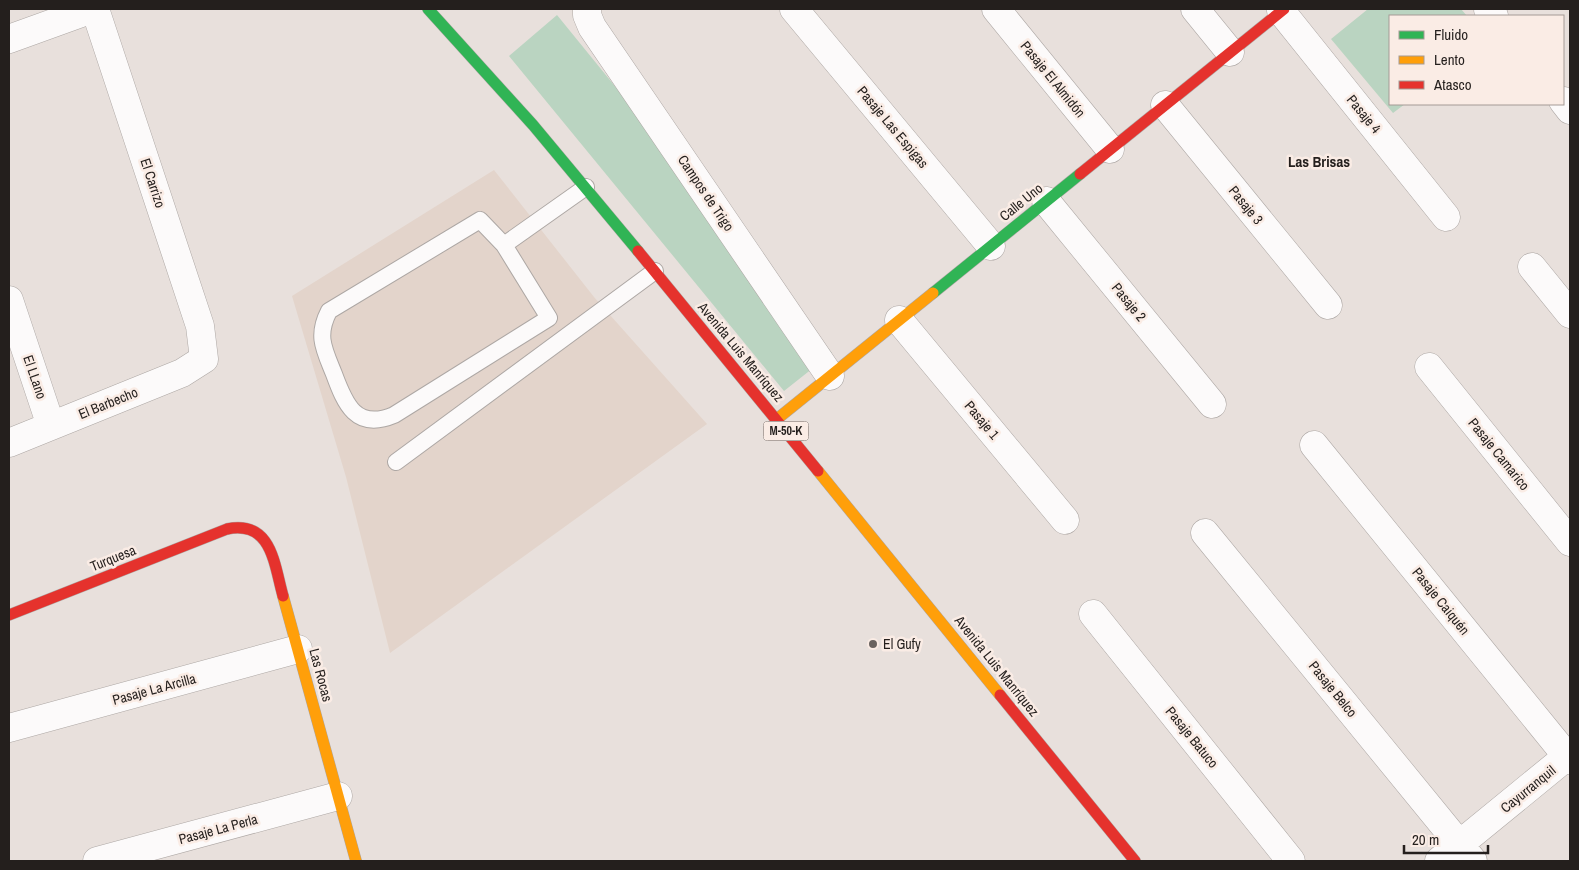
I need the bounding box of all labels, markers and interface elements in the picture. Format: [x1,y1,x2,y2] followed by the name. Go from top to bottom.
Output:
[1389,15,1564,105] legend
[1434,24,1468,45] text: Fluido
[1017,37,1089,121] street label: Pasaje El Almidón
[1434,49,1465,70] text: Lento
[1433,74,1472,95] text: Atasco
[853,82,933,172] street label: Pasaje Las Espigas
[1343,91,1385,137] street label: Pasaje 4
[674,151,738,235] street label: Campos de Trigo
[1288,151,1350,172] district label: Las Brisas
[137,156,169,210] street label: El Carrizo
[996,179,1046,225] street label: Calle Uno
[1225,182,1267,228] street label: Pasaje 3
[1108,279,1150,325] street label: Pasaje 2
[694,298,788,406] street label: Avenida Luis Manríquez
[19,353,51,401] street label: El LLano
[76,383,140,423] street label: El Barbecho
[961,397,1004,443] street label: Pasaje 1
[1464,414,1534,494] street label: Pasaje Camarico
[764,422,808,441] road number: M-50-K
[88,541,139,575] street label: Turquesa
[1408,564,1474,638] street label: Pasaje Caiquén
[950,611,1043,720] street label: Avenida Luis Manríquez
[883,635,921,653] place label: El Gufy
[867,638,879,650] marker: El Gufy
[305,646,337,704] street label: Las Rocas
[1305,657,1361,721] street label: Pasaje Belco
[110,669,198,709] street label: Pasaje La Arcilla
[1162,703,1222,771] street label: Pasaje Batuco
[1497,761,1559,817] street label: Cayurranquil
[177,810,260,848] street label: Pasaje La Perla
[1404,822,1488,854] scale bar
[1412,829,1439,850] text: 20 m

